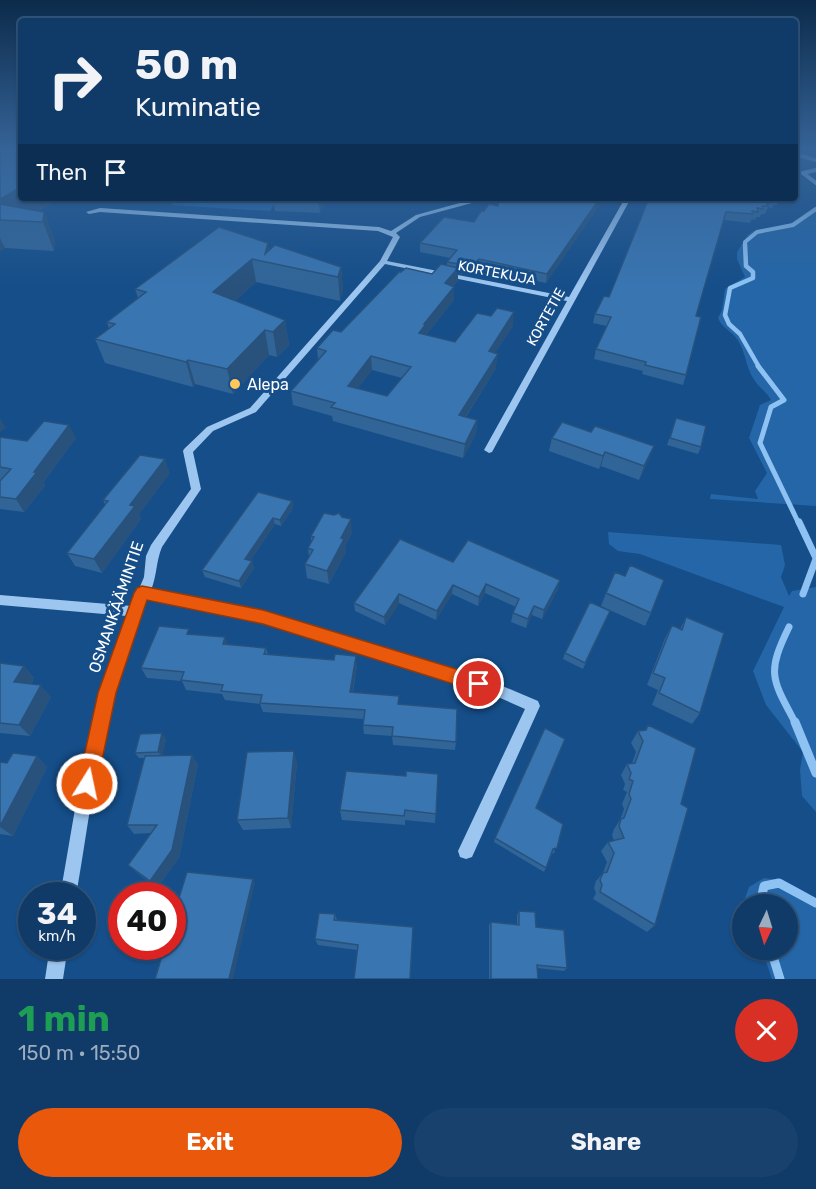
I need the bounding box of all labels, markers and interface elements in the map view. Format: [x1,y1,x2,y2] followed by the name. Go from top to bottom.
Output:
[135,40,238,90] text: 50 m
[36,42,114,120] icon: right
[135,91,261,123] text: Kuminatie
[99,156,132,189] icon: arrive
[36,159,87,186] text: Then
[456,257,538,289] street label: KORTEKUJA
[523,285,569,349] street label: KORTETIE
[247,375,289,394] place label: Alepa
[228,377,242,391] marker: Alepa
[85,539,147,675] street label: OSMANKÄÄMINTIE
[453,658,504,709] pin
[462,667,495,700] icon: arrive
[55,752,119,816] position arrow
[108,882,186,960] speed limit sign: 40
[732,894,798,960] north arrow
[732,894,798,960] map controls
[37,896,77,932] text: 34
[38,927,76,945] text: km/h
[18,997,110,1040] text: 1 min
[735,999,798,1062] button: close
[18,1041,140,1065] text: 150 m · 15:50
[18,1108,402,1177] button: Exit
[414,1108,798,1177] button: Share

